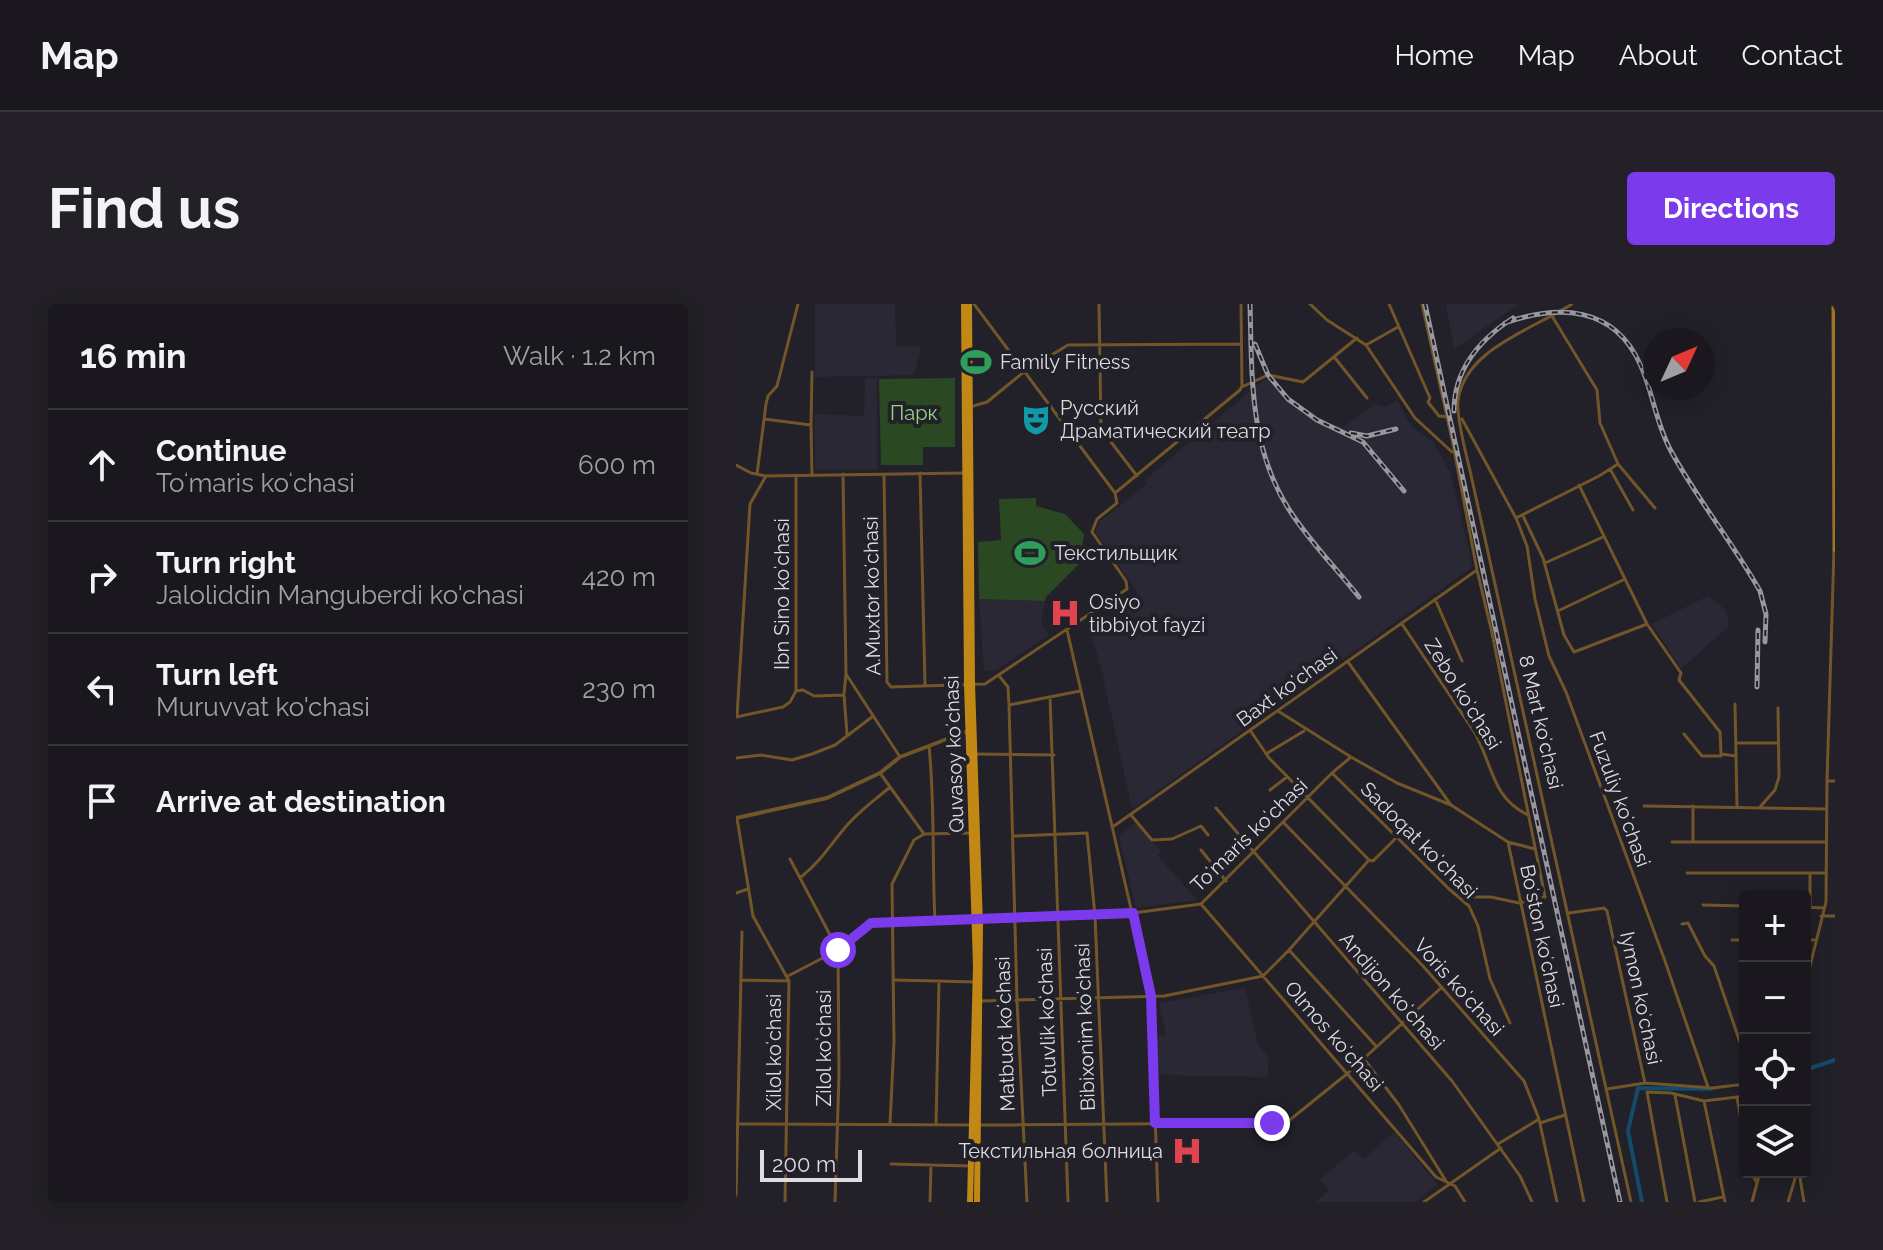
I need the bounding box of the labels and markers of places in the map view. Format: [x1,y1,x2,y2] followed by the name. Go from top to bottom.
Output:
[959,345,993,379] sports icon: Family Fitness
[1000,350,1130,374] place label: Family Fitness
[1060,396,1271,443] place label: Русский Драматический театр
[1019,403,1053,437] theatre icon: Русский Драматический театр
[1013,536,1047,570] sports icon: Текстильщик
[1054,541,1178,565] place label: Текстильщик
[1089,590,1205,637] place label: Osiyo tibbiyot fayzi
[1048,596,1082,630] hospital icon: Osiyo tibbiyot fayzi
[1170,1134,1204,1168] hospital icon: Текстильная болница
[958,1139,1163,1163] place label: Текстильная болница

